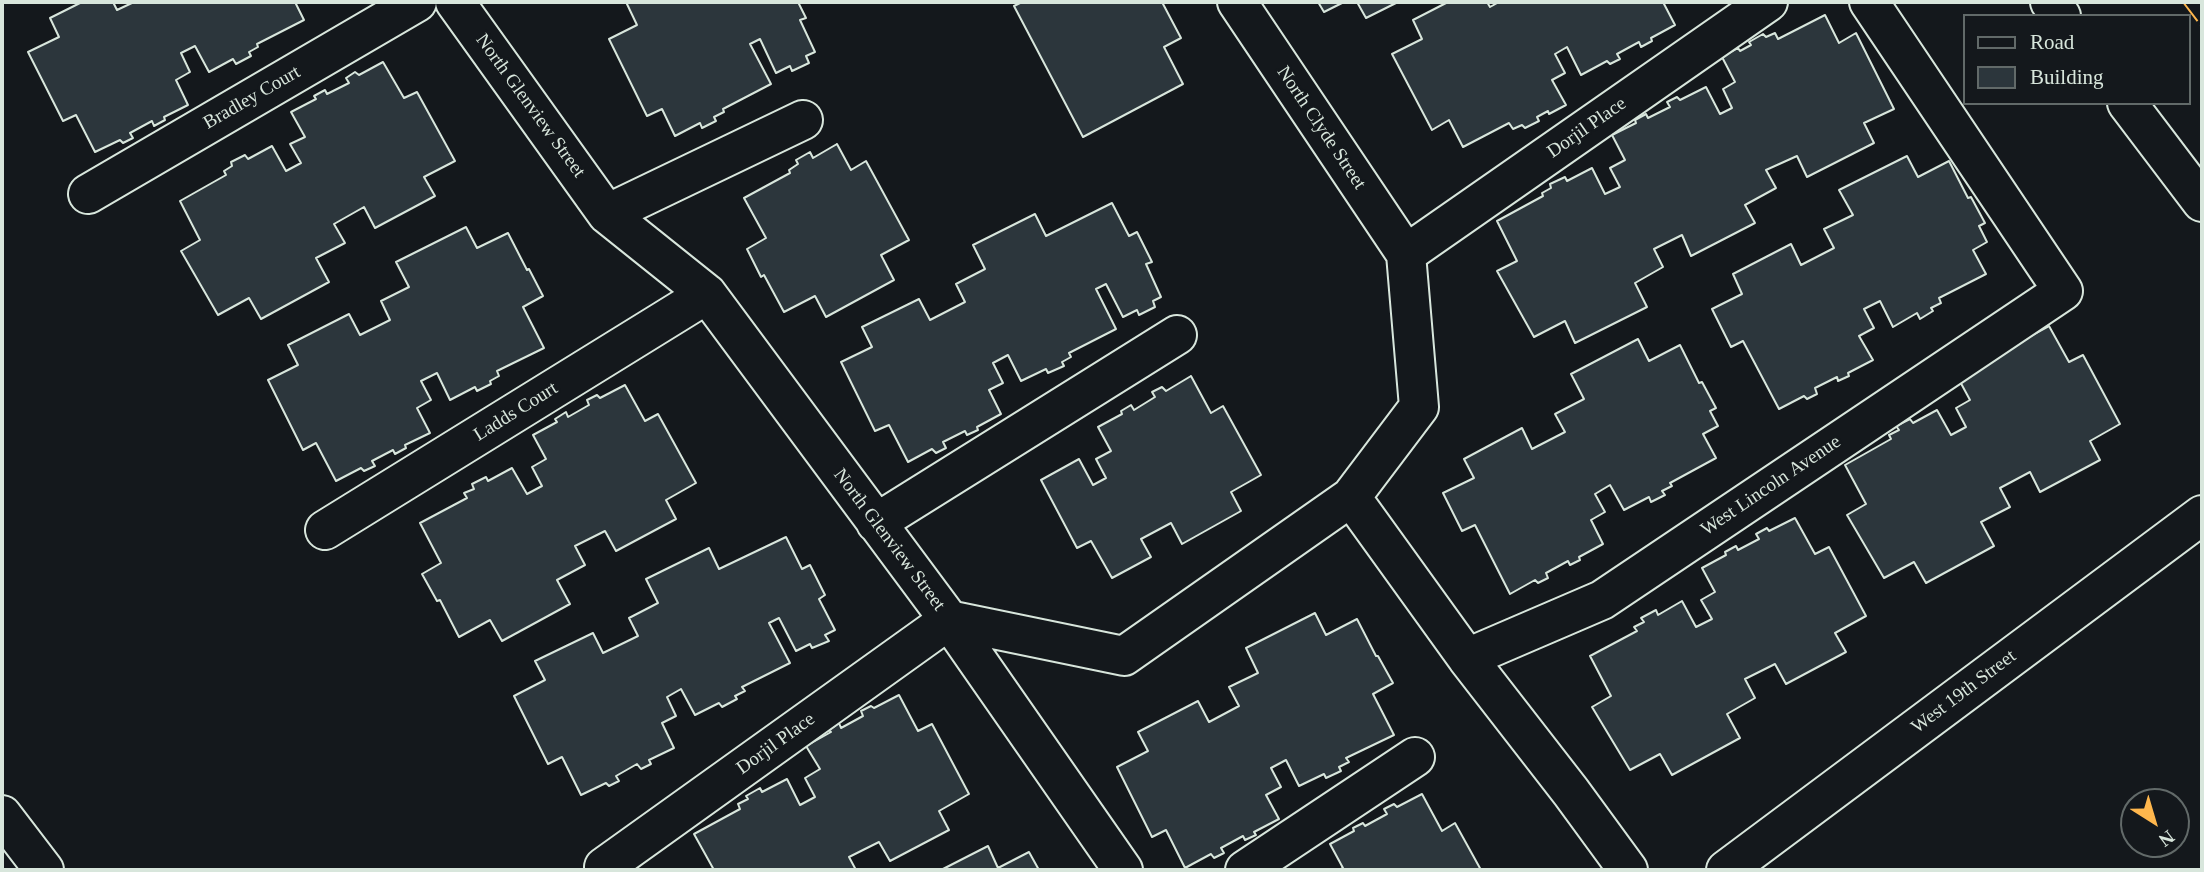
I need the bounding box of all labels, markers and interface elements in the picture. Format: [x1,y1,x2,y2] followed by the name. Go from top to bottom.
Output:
[1962,14,2190,105] legend
[470,30,590,182] street label: North Glenview Street
[2030,30,2074,54] text: Road
[199,61,305,135] street label: Bradley Court
[1271,62,1371,194] street label: North Clyde Street
[2030,65,2104,89] text: Building
[1543,92,1631,164] street label: Dorjil Place
[470,377,562,447] street label: Ladds Court
[1697,431,1845,541] street label: West Lincoln Avenue
[828,464,950,616] street label: North Glenview Street
[1907,645,2021,739] street label: West 19th Street
[732,708,820,780] street label: Dorjil Place
[2120,788,2190,858] north arrow
[2155,826,2179,851] text: N

